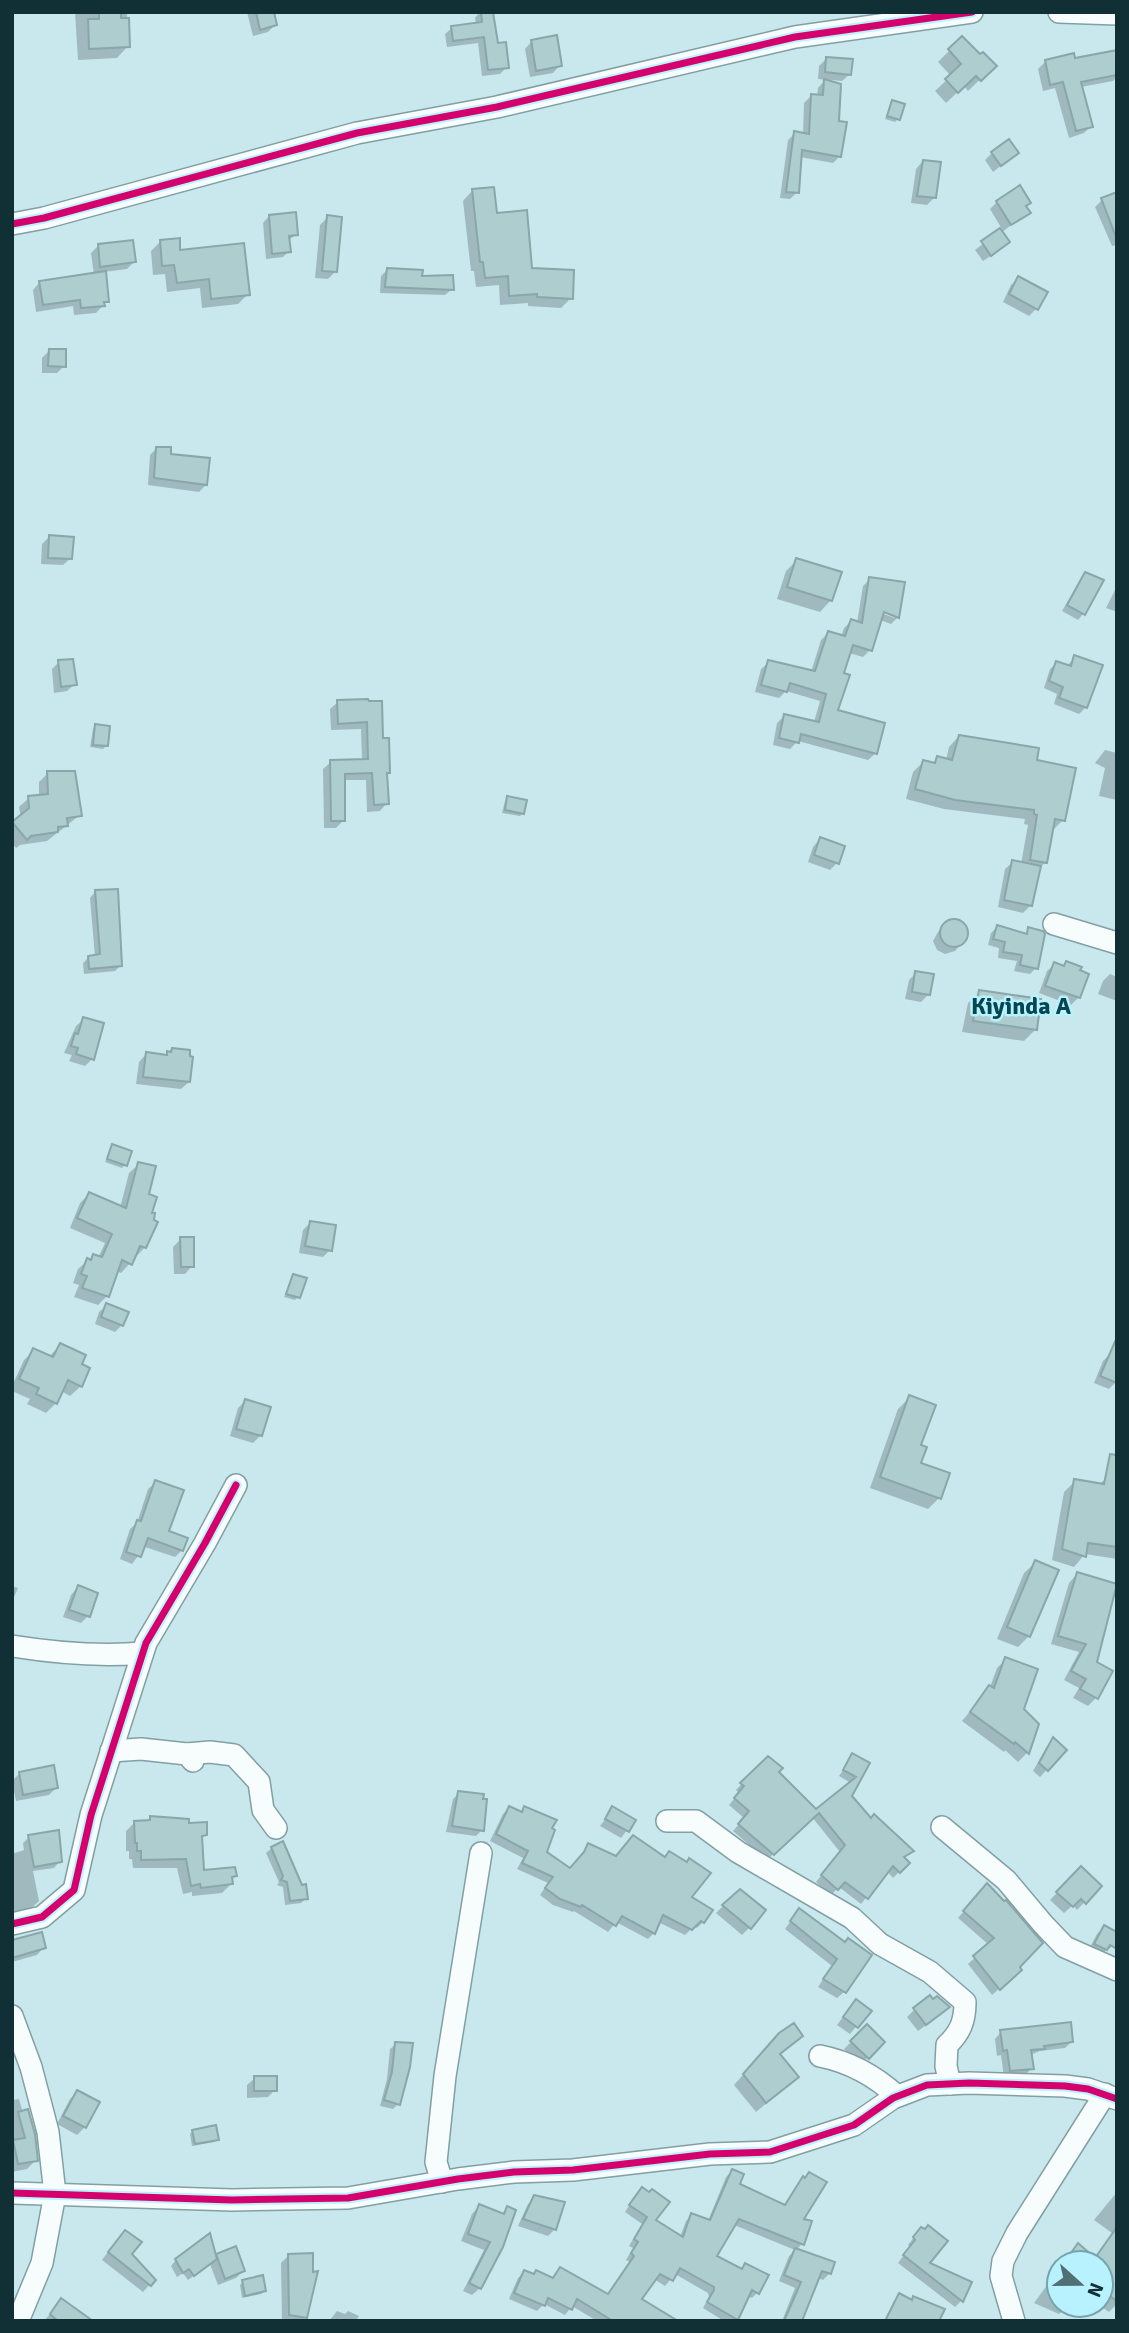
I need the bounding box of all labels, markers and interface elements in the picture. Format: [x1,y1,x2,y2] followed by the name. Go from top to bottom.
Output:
[971,991,1072,1021] district label: Kiyinda A
[1045,2249,1115,2319] north arrow
[1081,2279,1109,2300] text: N

